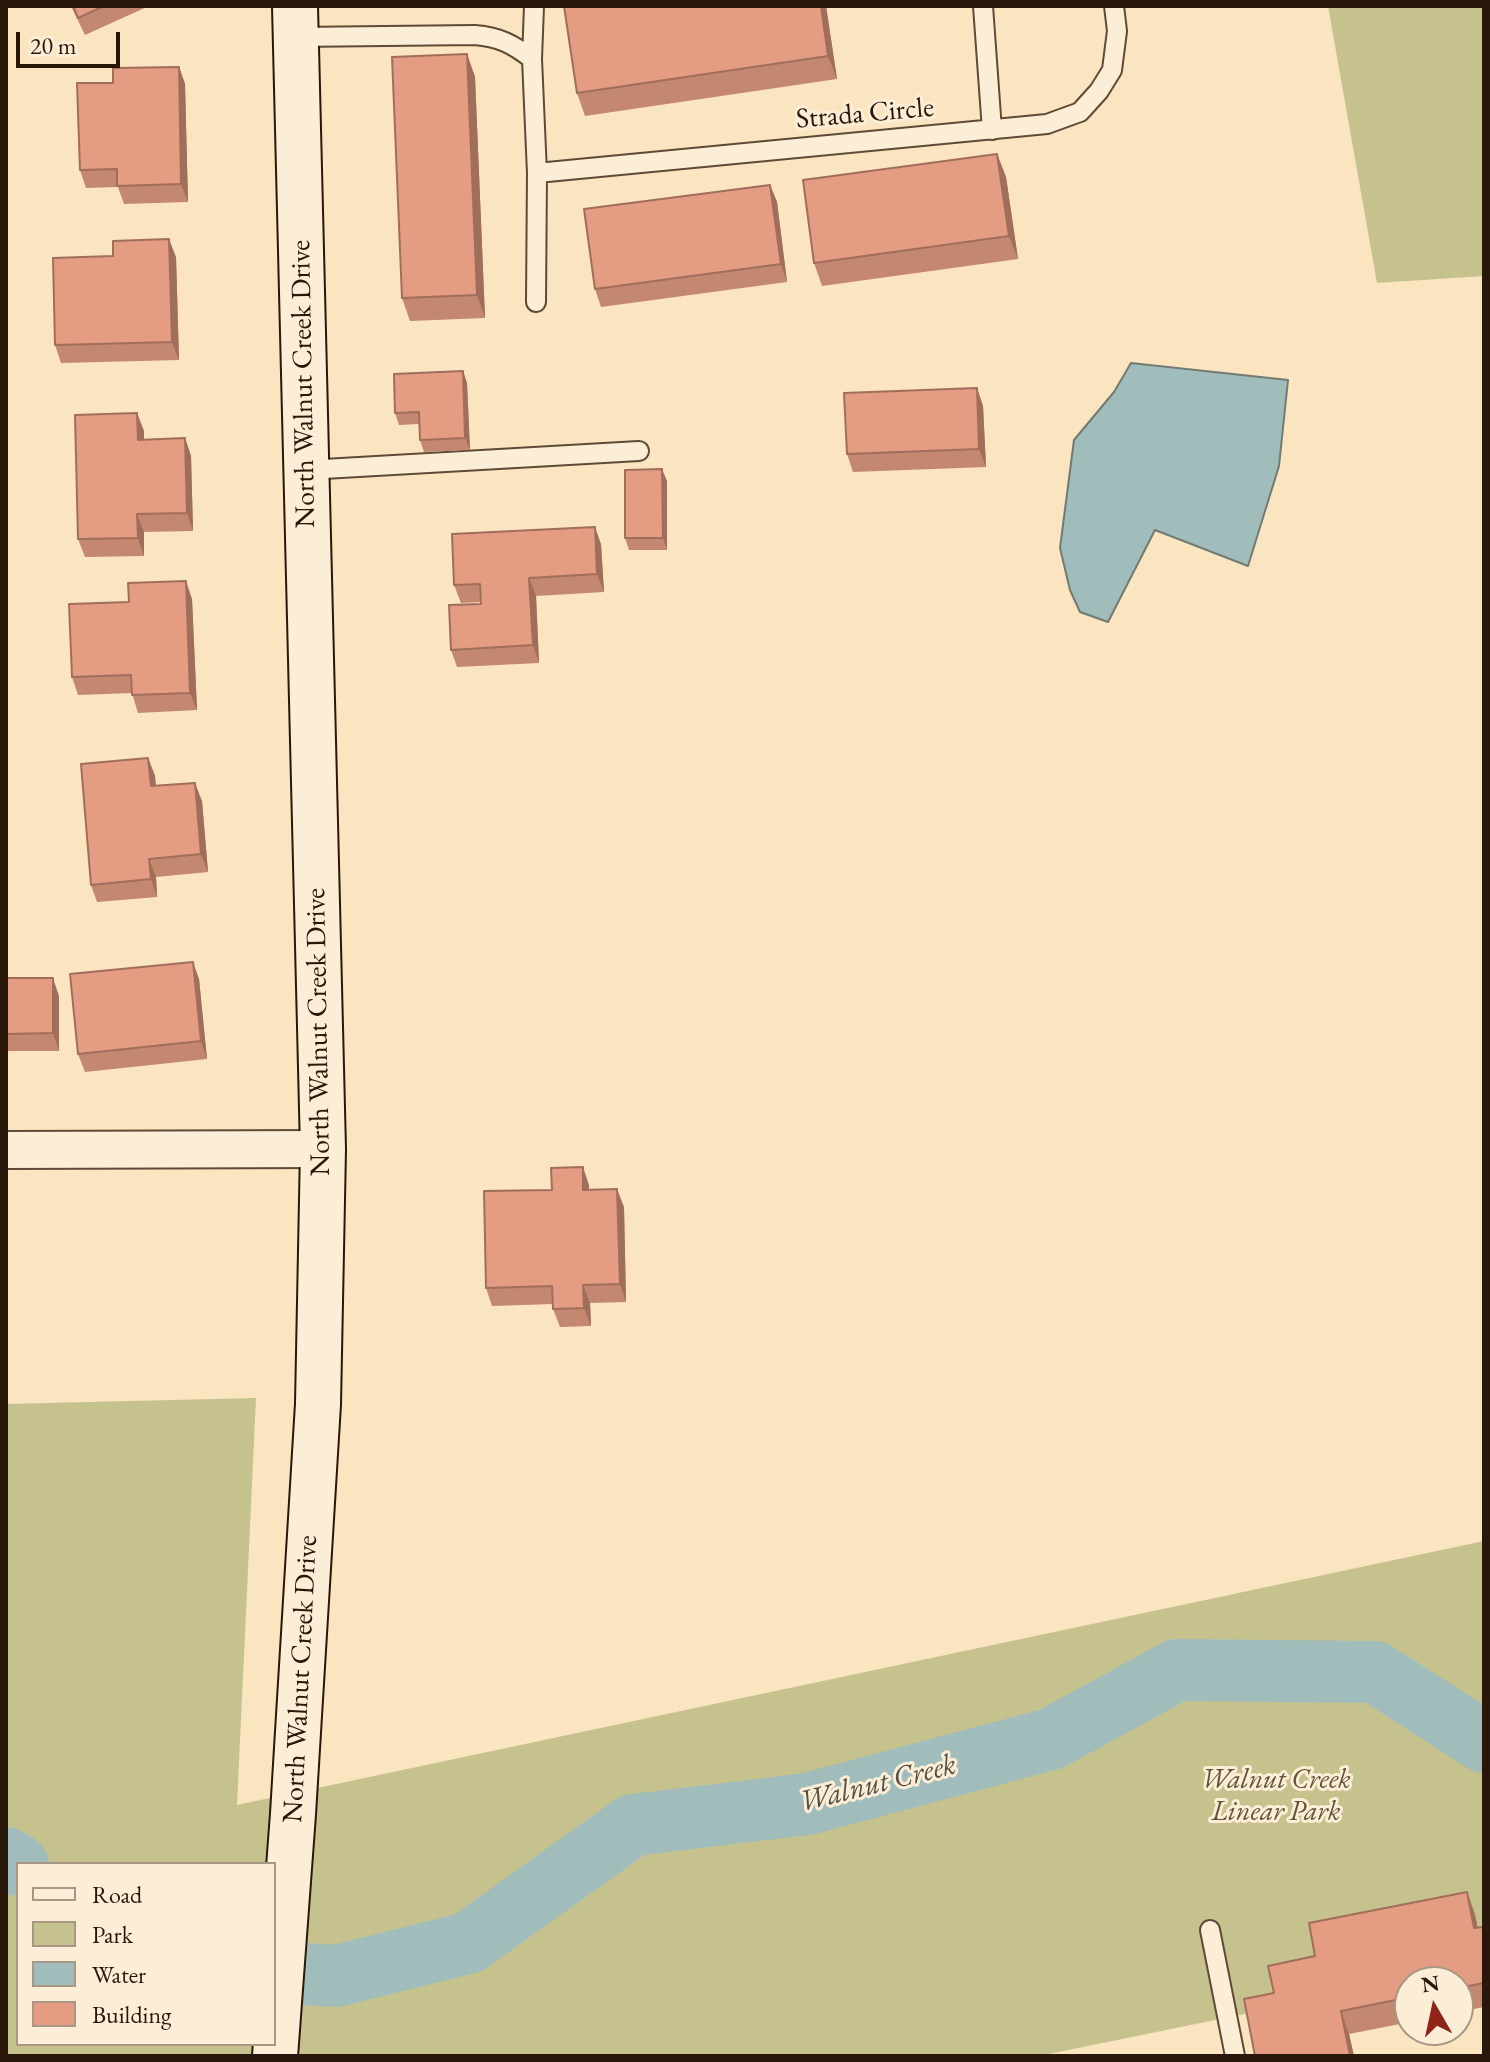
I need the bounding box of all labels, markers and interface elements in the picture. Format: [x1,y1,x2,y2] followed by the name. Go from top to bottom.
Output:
[20,16,124,66] scale bar
[30,30,77,61] text: 20 m
[795,91,935,137] street label: Strada Circle
[285,240,323,528] street label: North Walnut Creek Drive
[300,888,338,1176] street label: North Walnut Creek Drive
[277,1534,325,1824] street label: North Walnut Creek Drive
[796,1747,960,1821] water label: Walnut Creek
[1201,1763,1351,1829] park label: Walnut Creek Linear Park
[16,1862,276,2046] legend
[92,1879,142,1910] text: Road
[92,1919,133,1950] text: Park
[92,1959,146,1990] text: Water
[1394,1966,1474,2046] north arrow
[1419,1968,1442,1999] text: N
[92,1999,172,2030] text: Building

